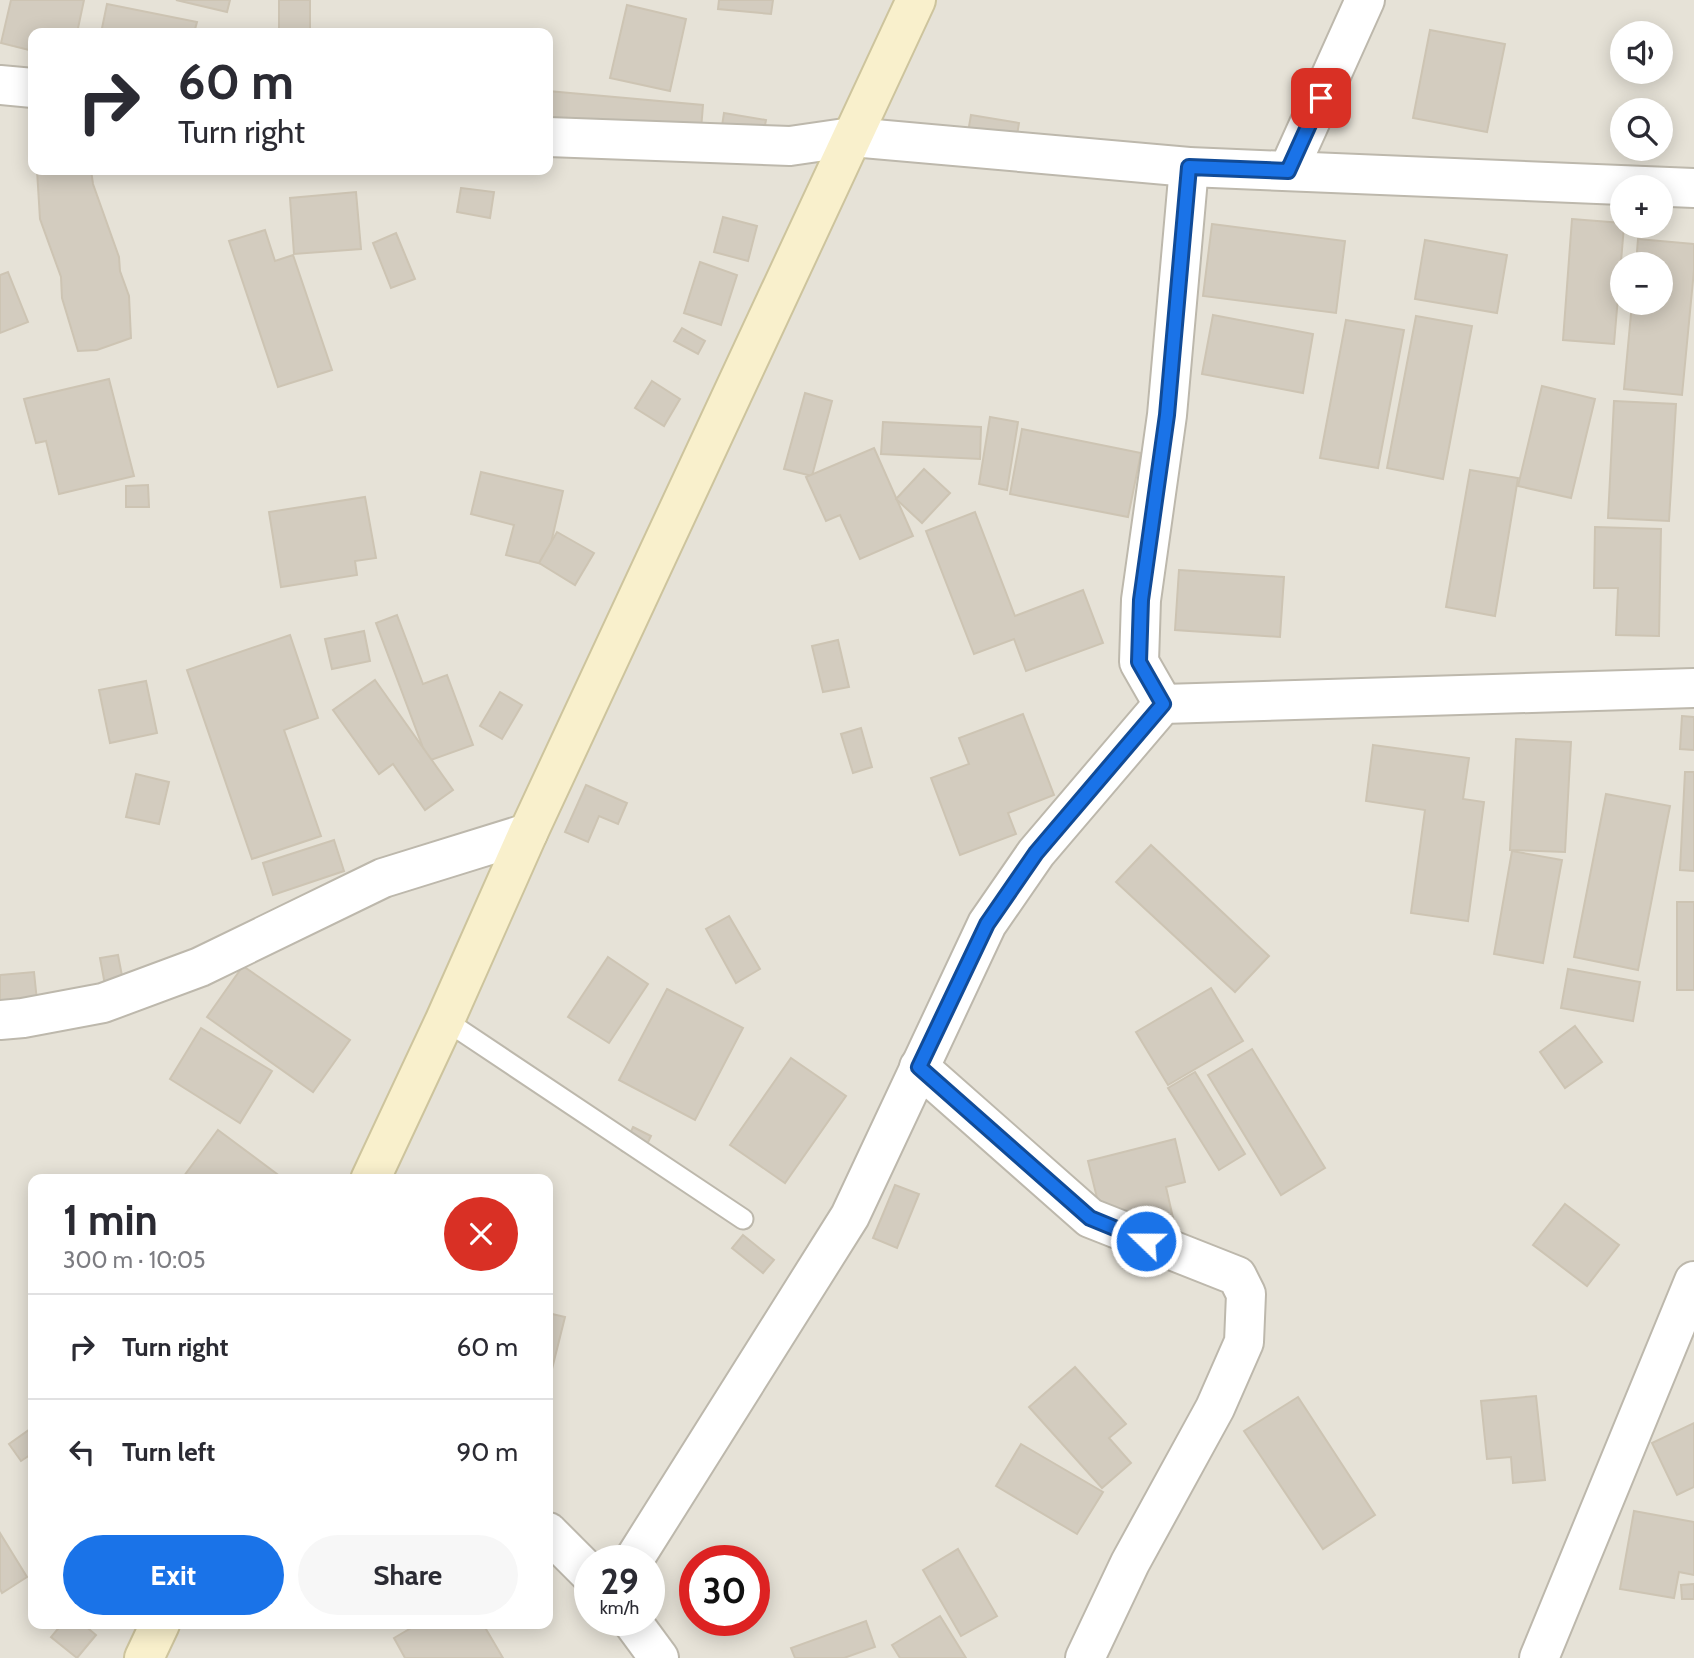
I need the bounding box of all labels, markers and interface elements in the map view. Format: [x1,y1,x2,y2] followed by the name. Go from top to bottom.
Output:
[1610,21,1673,315] map controls
[1610,21,1673,84] button: sound
[178,52,294,111] text: 60 m
[63,56,154,147] icon: right
[1291,68,1351,128] pin
[1302,79,1340,117] icon: arrive
[1610,98,1673,161] button: search
[178,112,305,151] text: Turn right
[1610,175,1673,238] button: +
[1610,252,1673,315] button: −
[63,1194,158,1246] text: 1 min
[444,1197,518,1271] button: close
[1109,1204,1183,1278] position arrow
[63,1246,206,1274] text: 300 m · 10:05
[63,1328,101,1366] icon: right
[122,1331,228,1363] text: Turn right
[456,1331,518,1363] text: 60 m
[63,1433,101,1471] icon: left
[122,1436,215,1468] text: Turn left
[456,1436,518,1468] text: 90 m
[63,1535,284,1615] button: Exit
[298,1535,518,1615] button: Share
[679,1545,770,1636] speed limit sign: 30
[600,1560,639,1603] text: 29
[600,1597,639,1619] text: km/h

